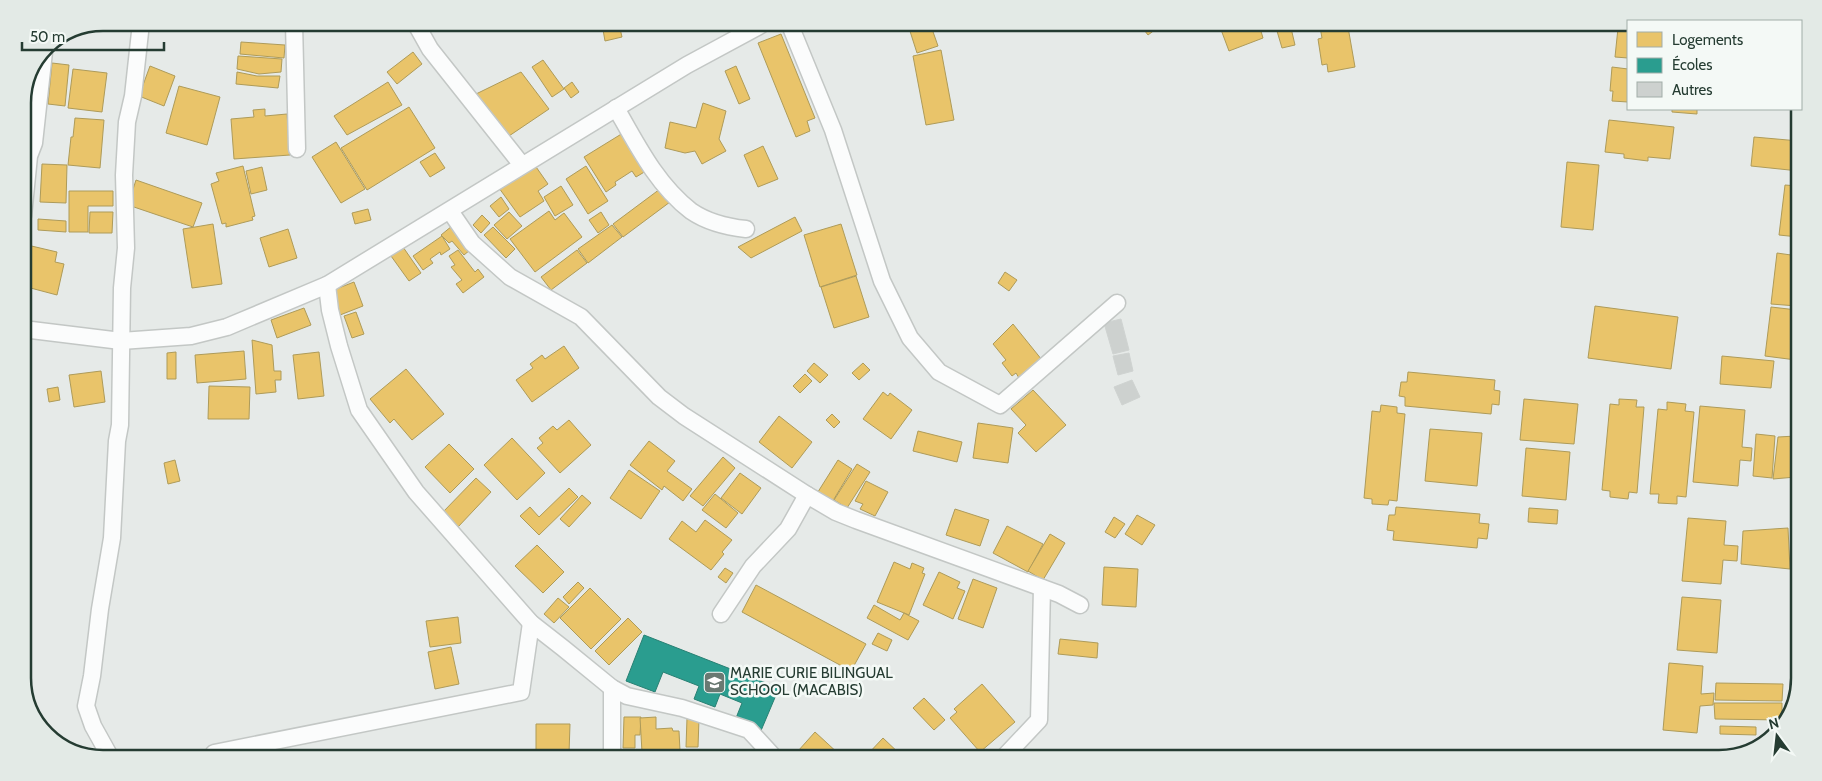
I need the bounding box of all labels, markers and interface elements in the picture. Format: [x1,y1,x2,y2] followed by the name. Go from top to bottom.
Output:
[22,20,165,52] scale bar
[1627,20,1802,110] legend
[30,28,65,46] text: 50 m
[1672,31,1743,49] text: Logements
[1672,55,1712,74] text: Écoles
[1672,81,1712,99] text: Autres
[730,664,893,699] place label: MARIE CURIE BILINGUAL SCHOOL (MACABIS)
[702,670,726,694] school or university icon: MARIE CURIE BILINGUAL SCHOOL (MACABIS)
[1752,711,1802,761] north arrow
[1767,713,1781,733] text: N

